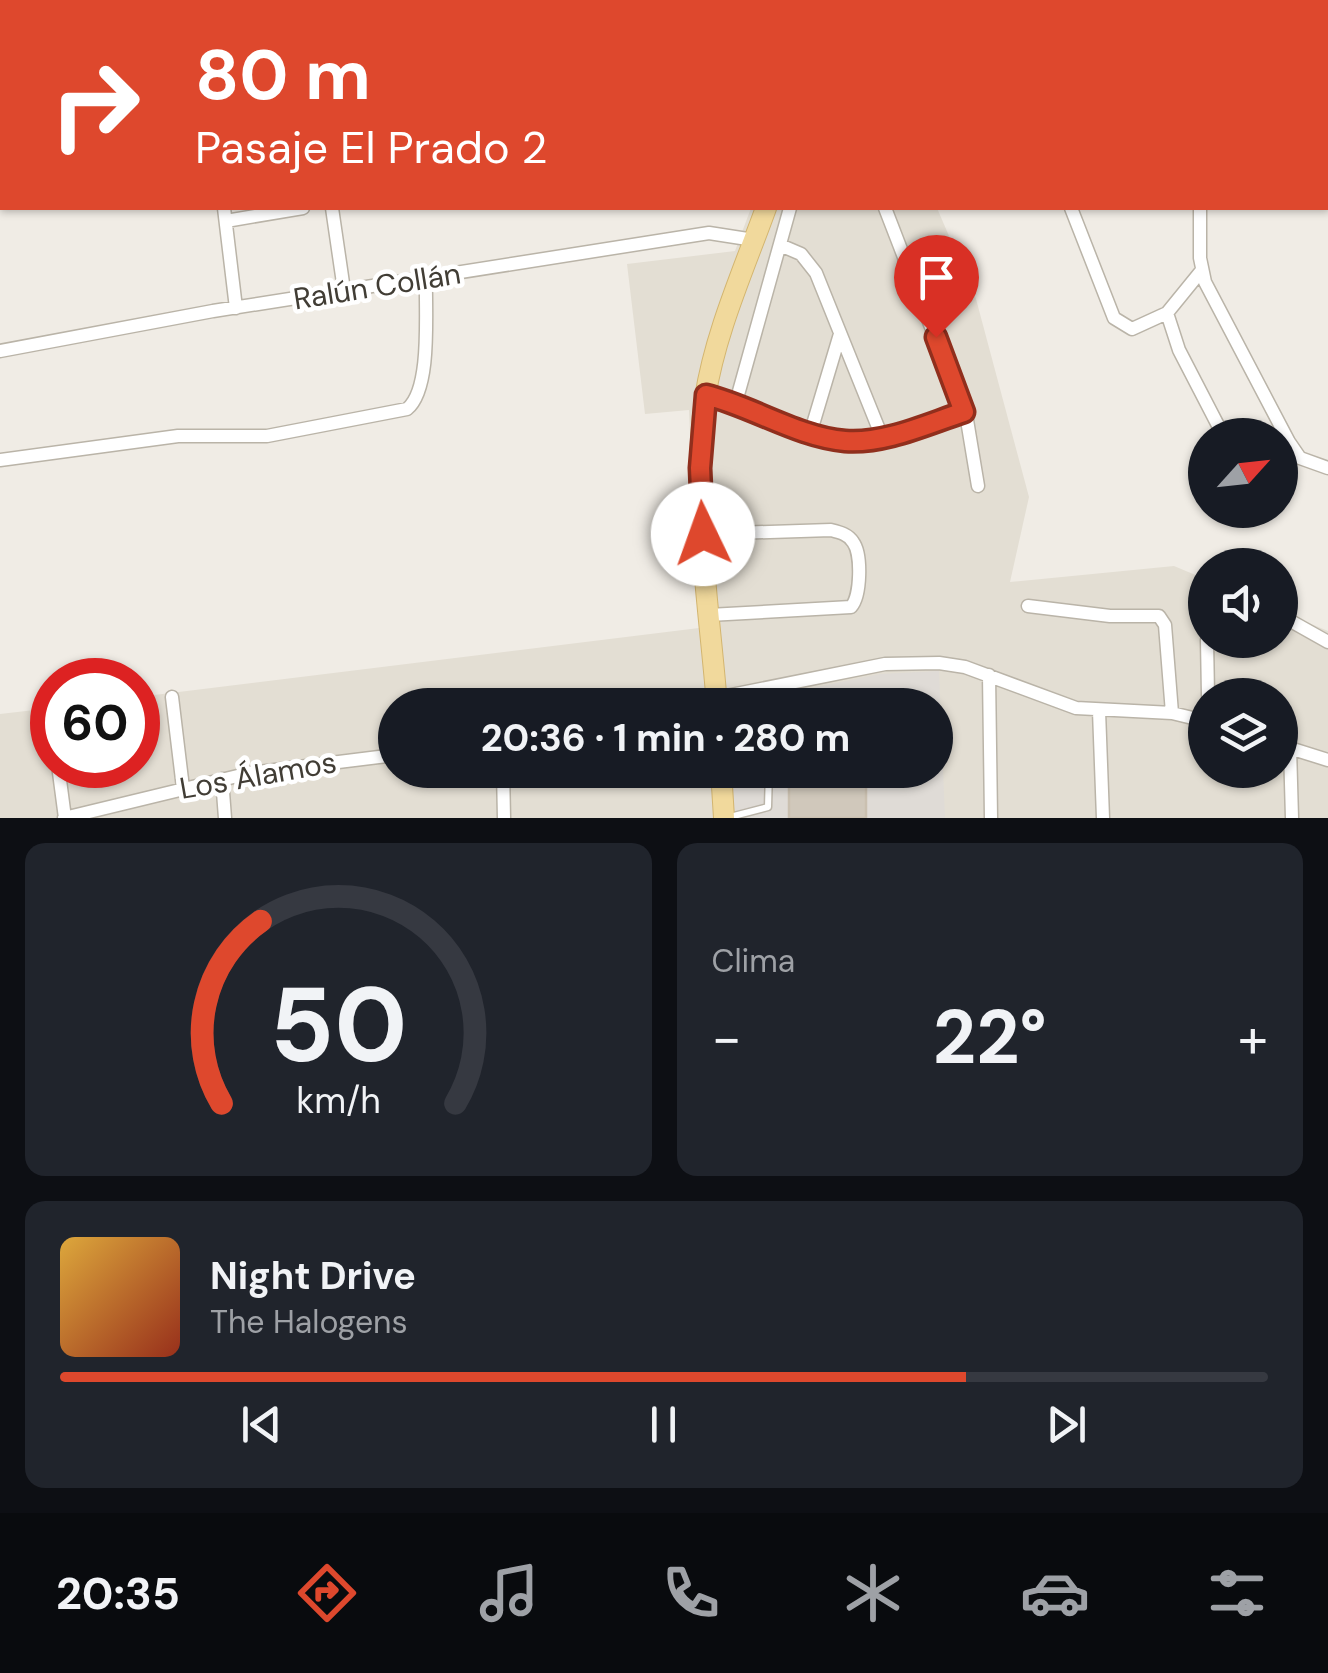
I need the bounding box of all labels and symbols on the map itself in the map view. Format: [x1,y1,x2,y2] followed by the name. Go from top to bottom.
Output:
[894,235,979,338] pin
[290,254,464,318] street label: Ralún Collán
[1188,418,1298,528] north arrow
[651,482,755,586] position arrow
[30,658,160,788] speed limit sign: 60
[177,742,339,808] street label: Los Álamos

